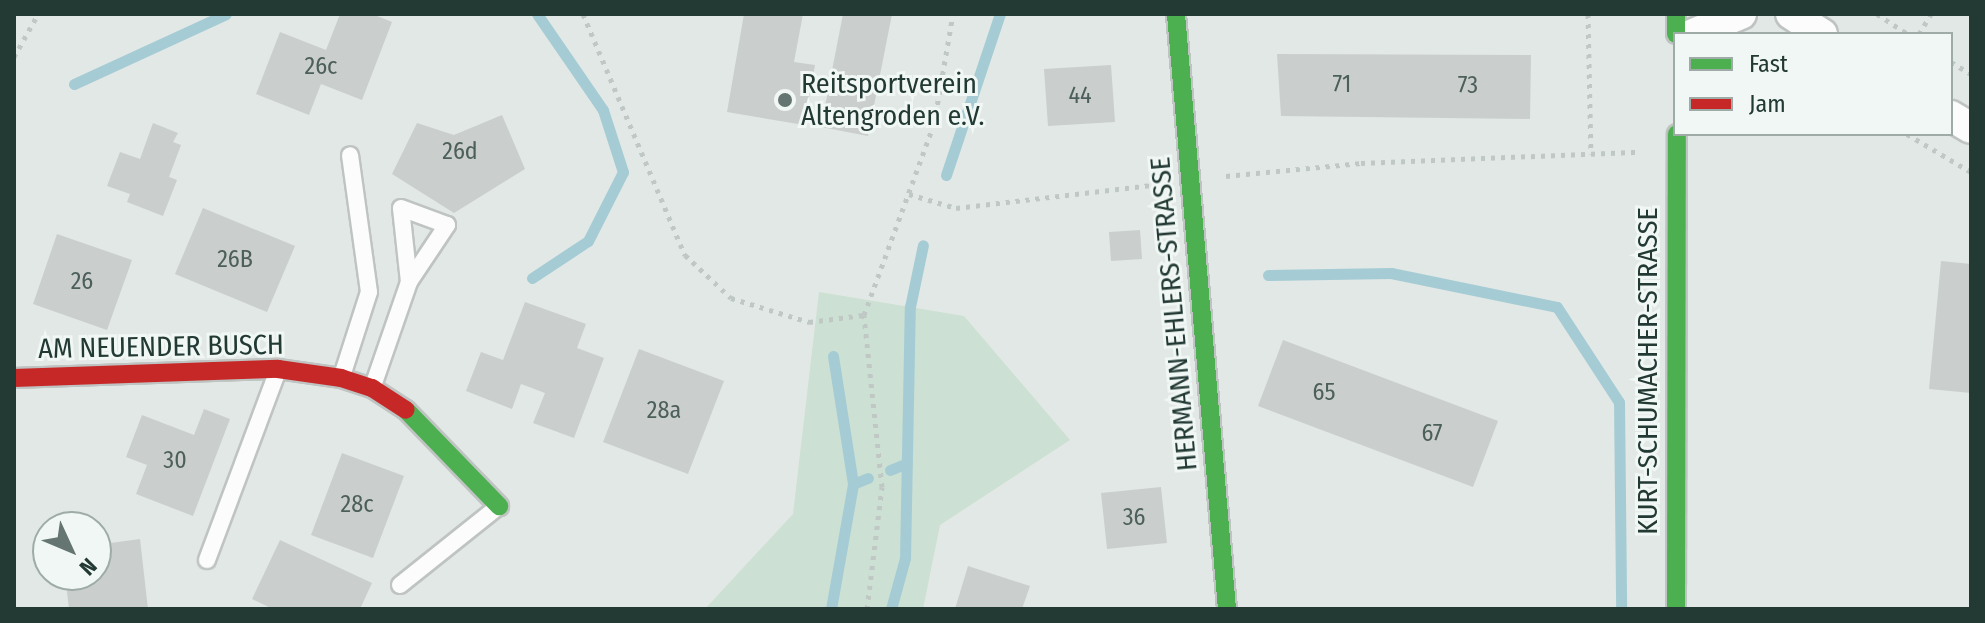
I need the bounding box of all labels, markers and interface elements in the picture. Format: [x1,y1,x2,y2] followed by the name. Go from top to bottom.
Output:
[1673,32,1953,136] legend
[1749,50,1788,78] text: Fast
[305,53,337,81] house number: 26c
[801,67,984,133] place label: Reitsportverein Altengroden e.V.
[1333,71,1351,99] house number: 71
[1458,72,1478,100] house number: 73
[1068,82,1092,110] house number: 44
[1749,90,1786,118] text: Jam
[776,91,794,109] marker: Reitsportverein Altengroden e.V.
[442,138,478,166] house number: 26d
[1144,156,1204,472] street label: HERMANN-EHLERS-STRASSE
[1631,207,1665,535] street label: KURT-SCHUMACHER-STRASSE
[217,246,253,274] house number: 26B
[71,268,93,296] house number: 26
[38,328,284,366] street label: AM NEUENDER BUSCH
[1313,379,1335,407] house number: 65
[647,397,681,425] house number: 28a
[1421,420,1443,448] house number: 67
[163,447,187,475] house number: 30
[341,491,373,519] house number: 28c
[1123,504,1145,532] house number: 36
[32,511,112,591] north arrow
[74,553,102,581] text: N

